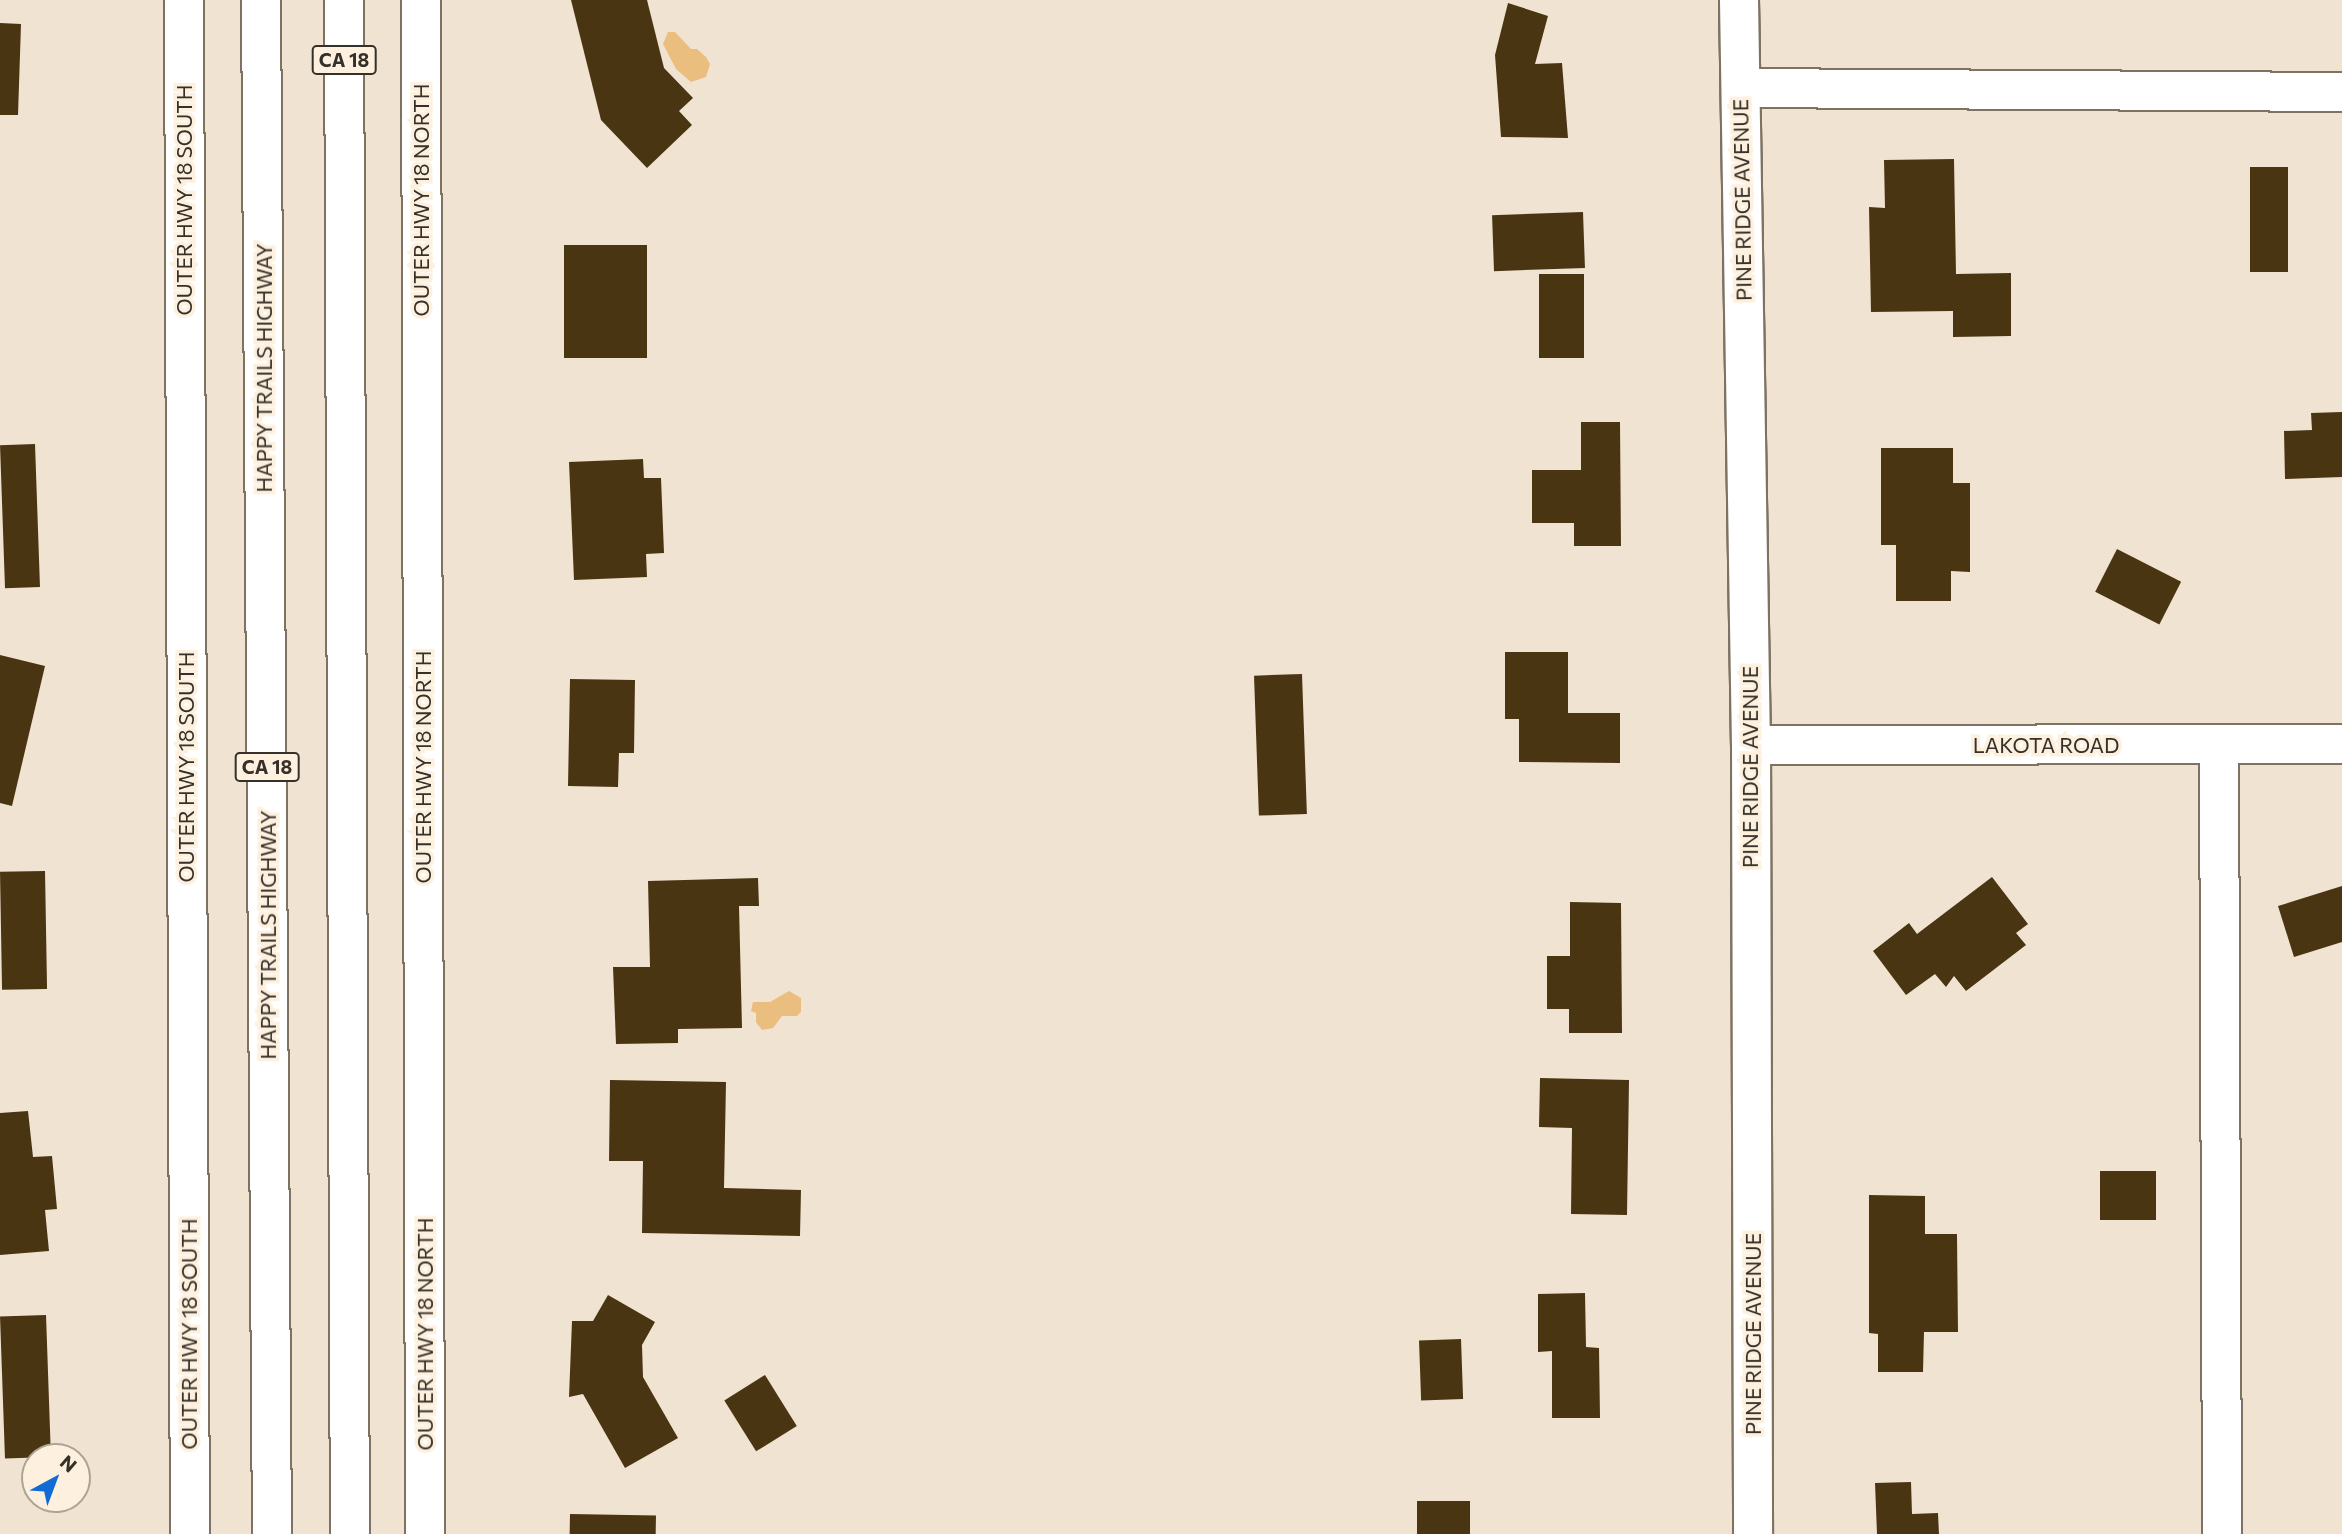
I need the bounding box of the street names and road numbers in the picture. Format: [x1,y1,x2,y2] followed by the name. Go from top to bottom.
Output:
[311,44,377,76] road number: CA 18
[171,84,197,316] street label: OUTER HWY 18 SOUTH
[408,84,434,316] street label: OUTER HWY 18 NORTH
[1728,99,1756,301] street label: PINE RIDGE AVENUE
[251,243,277,493] street label: HAPPY TRAILS HIGHWAY
[173,651,199,883] street label: OUTER HWY 18 SOUTH
[410,651,436,883] street label: OUTER HWY 18 NORTH
[1737,666,1763,868] street label: PINE RIDGE AVENUE
[1973,732,2119,758] street label: LAKOTA ROAD
[234,752,300,782] road number: CA 18
[255,810,281,1060] street label: HAPPY TRAILS HIGHWAY
[176,1218,202,1450] street label: OUTER HWY 18 SOUTH
[412,1218,438,1450] street label: OUTER HWY 18 NORTH
[1740,1233,1766,1435] street label: PINE RIDGE AVENUE

